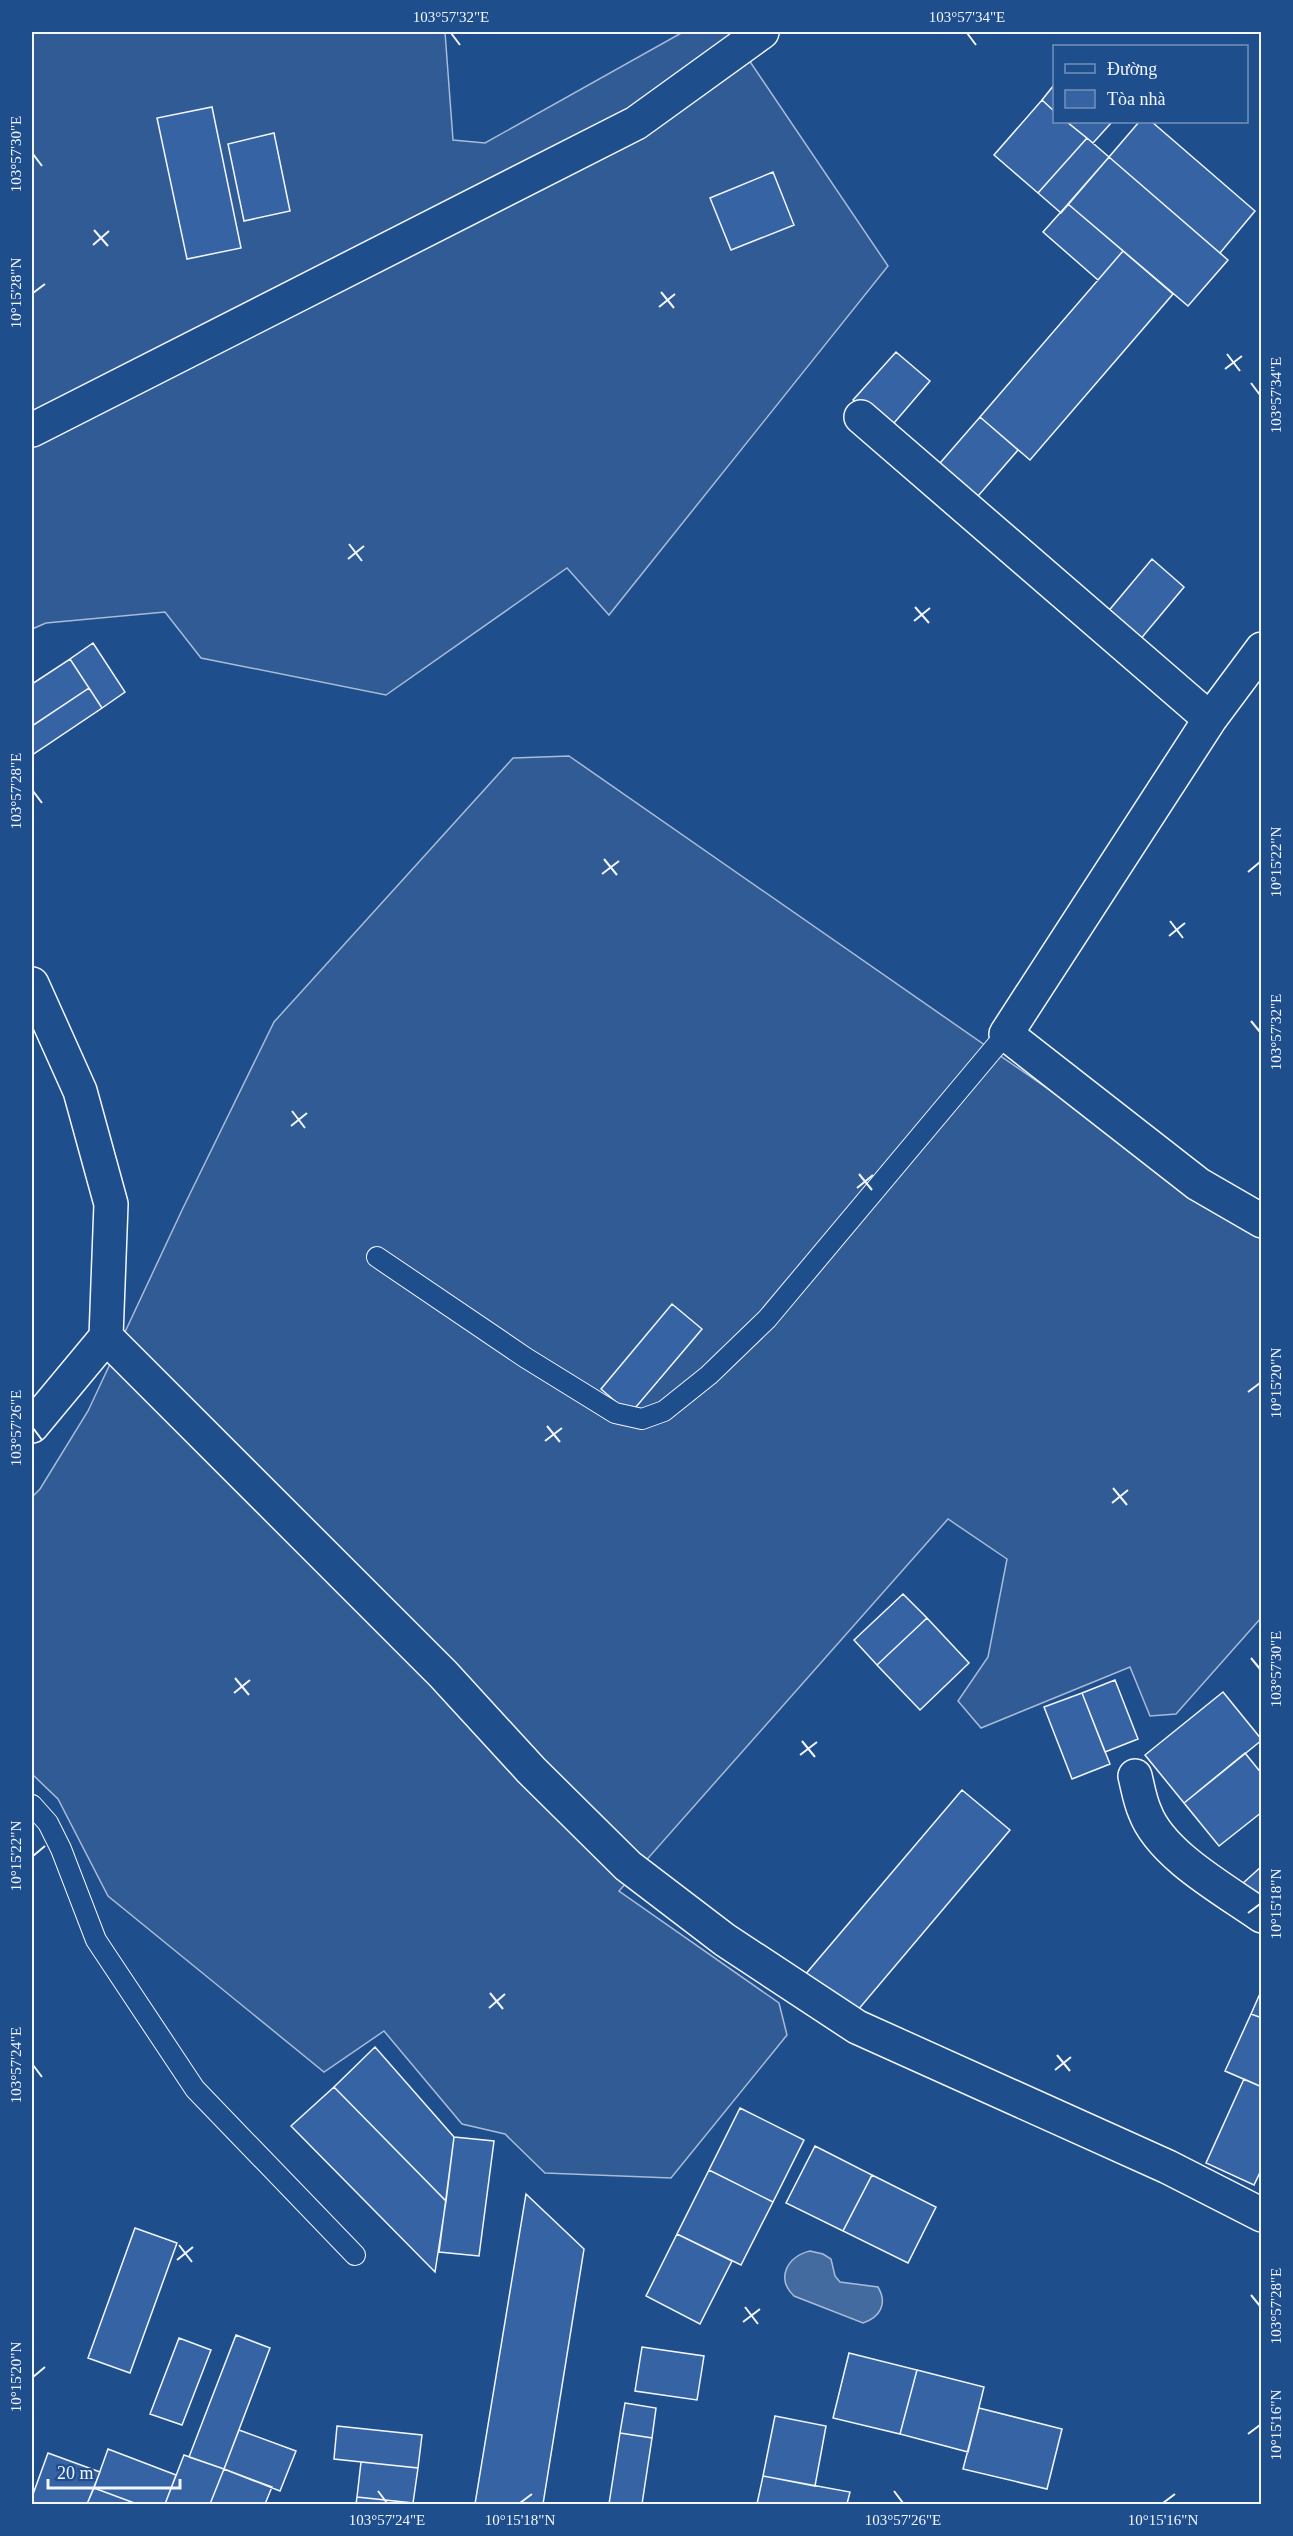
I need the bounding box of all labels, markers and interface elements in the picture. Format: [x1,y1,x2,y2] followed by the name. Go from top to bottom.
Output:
[413,9,489,25] text: 103°57'32"E
[929,9,1005,25] text: 103°57'34"E
[1053,45,1248,123] legend
[1107,59,1157,79] text: Đường
[1107,89,1165,109] text: Tòa nhà
[8,116,24,192] text: 103°57'30"E
[8,258,24,328] text: 10°15'28"N
[1268,357,1284,433] text: 103°57'34"E
[8,753,24,829] text: 103°57'28"E
[1268,827,1284,897] text: 10°15'22"N
[1268,994,1284,1070] text: 103°57'32"E
[1268,1348,1284,1418] text: 10°15'20"N
[8,1390,24,1466] text: 103°57'26"E
[1268,1631,1284,1707] text: 103°57'30"E
[8,1821,24,1891] text: 10°15'22"N
[1268,1869,1284,1939] text: 10°15'18"N
[8,2027,24,2103] text: 103°57'24"E
[1268,2268,1284,2344] text: 103°57'28"E
[8,2342,24,2412] text: 10°15'20"N
[1268,2390,1284,2460] text: 10°15'16"N
[48,2452,180,2490] scale bar
[57,2463,94,2483] text: 20 m
[349,2512,425,2528] text: 103°57'24"E
[485,2512,555,2528] text: 10°15'18"N
[865,2512,941,2528] text: 103°57'26"E
[1128,2512,1198,2528] text: 10°15'16"N

